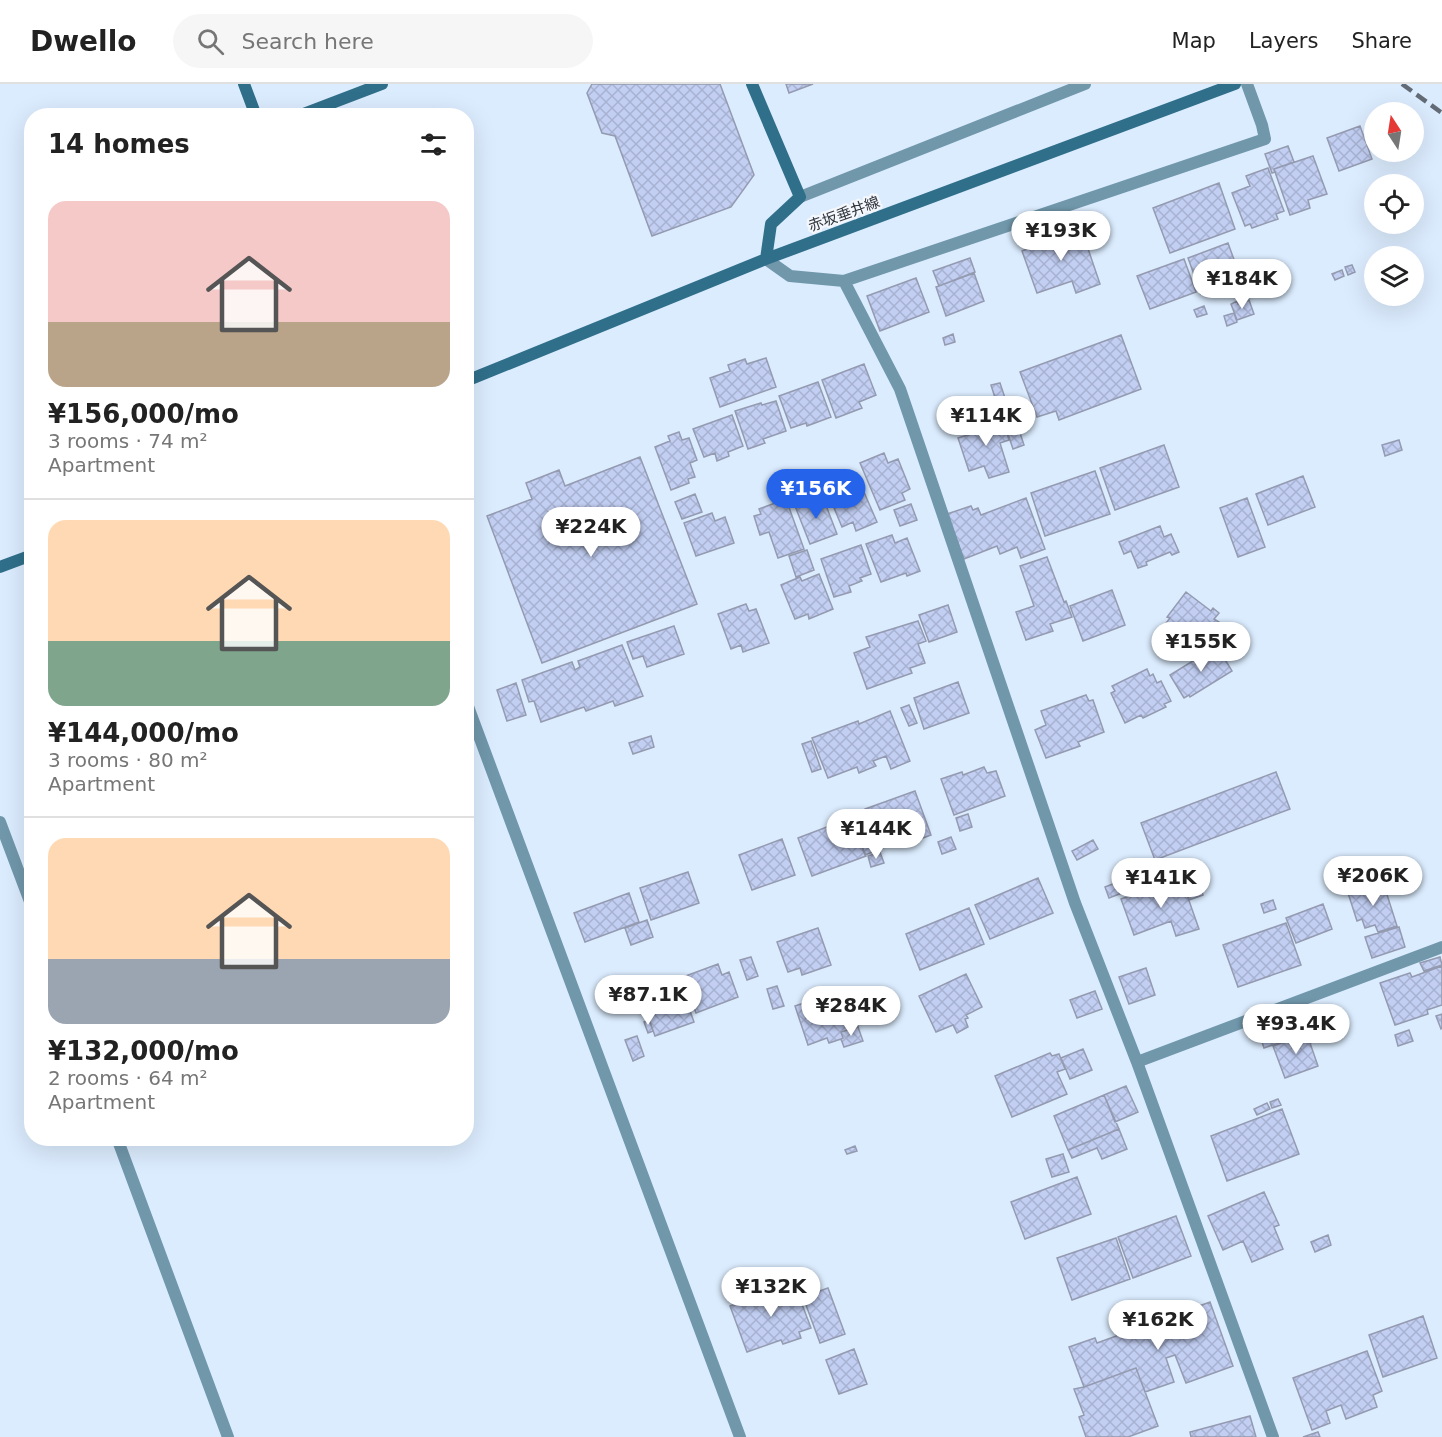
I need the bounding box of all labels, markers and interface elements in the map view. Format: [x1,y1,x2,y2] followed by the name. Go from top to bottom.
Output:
[173,14,593,68] search box
[30,25,137,58] text: Dwello
[194,25,227,58] icon: search
[242,29,374,54] text: Search here
[1172,29,1216,53] text: Map
[1249,29,1318,53] text: Layers
[1351,29,1412,53] text: Share
[1364,102,1424,162] north arrow
[1364,102,1424,306] map controls
[417,128,450,161] icon: filters
[48,129,190,159] text: 14 homes
[1364,174,1424,234] button: locate
[806,193,882,235] street label: 赤坂垂井線
[1019,211,1103,262] pin: ¥193K
[1025,218,1097,242] text: ¥193K
[195,240,303,348] icon: home
[1364,246,1424,306] button: layers
[1200,259,1284,310] pin: ¥184K
[1206,266,1278,290] text: ¥184K
[944,396,1028,447] pin: ¥114K
[48,399,239,429] text: ¥156,000/mo
[950,403,1022,427] text: ¥114K
[48,429,208,453] text: 3 rooms · 74 m²
[48,453,155,477] text: Apartment
[774,469,858,520] pin: ¥156K
[780,476,852,500] text: ¥156K
[549,507,633,558] pin: ¥224K
[555,514,627,538] text: ¥224K
[195,559,303,667] icon: home
[1159,622,1243,673] pin: ¥155K
[1165,629,1237,653] text: ¥155K
[48,718,239,748] text: ¥144,000/mo
[48,748,208,772] text: 3 rooms · 80 m²
[48,772,155,796] text: Apartment
[834,809,918,860] pin: ¥144K
[840,816,912,840] text: ¥144K
[1331,856,1415,907] pin: ¥206K
[1119,858,1203,909] pin: ¥141K
[1337,863,1409,887] text: ¥206K
[1125,865,1197,889] text: ¥141K
[195,877,303,985] icon: home
[599,975,697,1026] pin: ¥87.1K
[609,982,687,1006] text: ¥87.1K
[809,986,893,1037] pin: ¥284K
[815,993,887,1017] text: ¥284K
[1247,1004,1345,1055] pin: ¥93.4K
[1257,1011,1335,1035] text: ¥93.4K
[48,1036,239,1066] text: ¥132,000/mo
[48,1066,208,1090] text: 2 rooms · 64 m²
[48,1090,155,1114] text: Apartment
[729,1267,813,1318] pin: ¥132K
[735,1274,807,1298] text: ¥132K
[1116,1300,1200,1351] pin: ¥162K
[1122,1307,1194,1331] text: ¥162K

